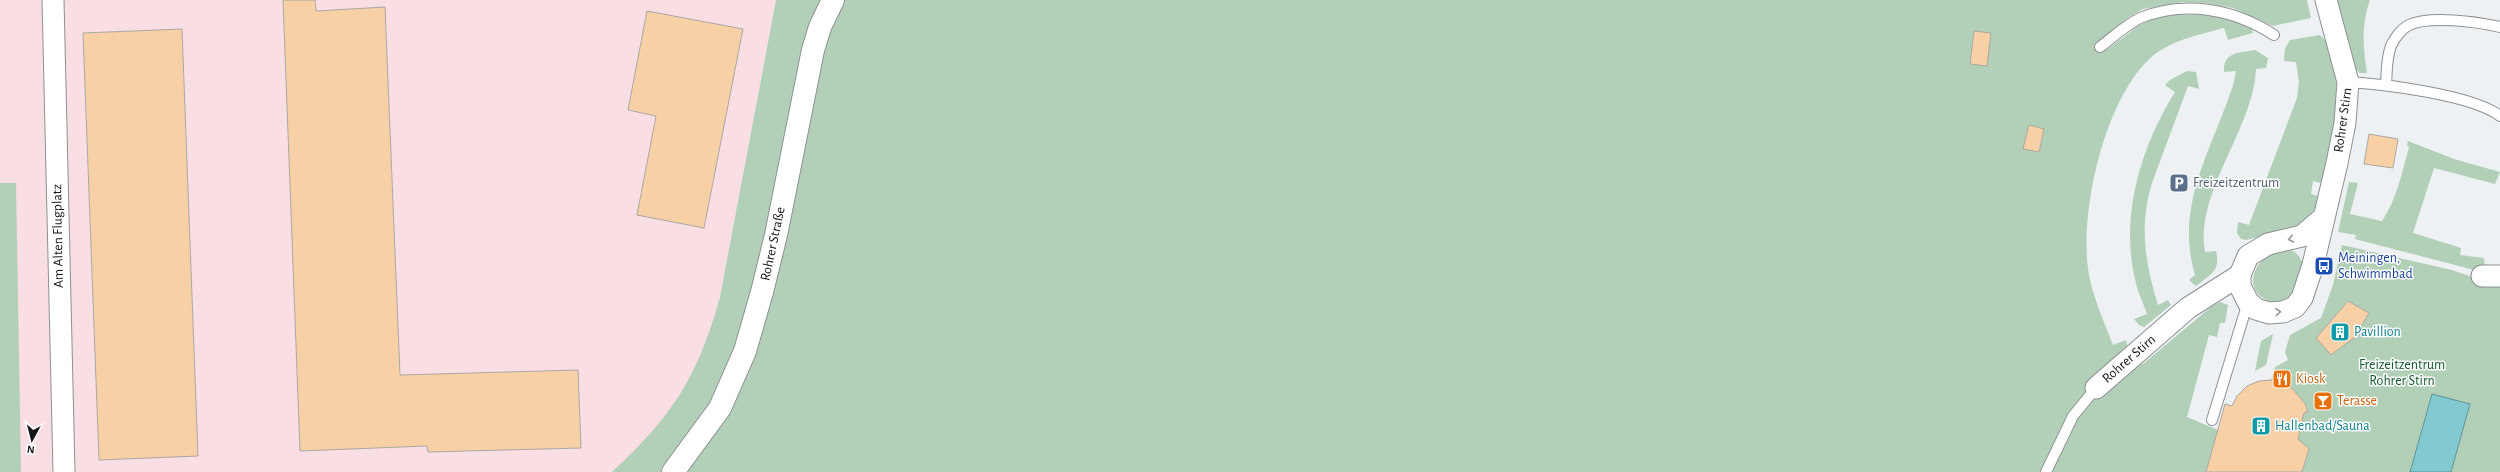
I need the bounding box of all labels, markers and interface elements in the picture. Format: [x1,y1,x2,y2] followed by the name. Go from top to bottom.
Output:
[2332,87,2354,153] street label: Rohrer Stirn
[2168,172,2190,194] parking icon: Freizeitzentrum
[2193,176,2279,190] place label: Freizeitzentrum
[50,184,66,288] street label: Am Alten Flugplatz
[758,206,788,282] street label: Rohrer Straße
[2288,234,2294,242] one-way arrow
[2338,251,2413,281] place label: Meiningen, Schwimmbad
[2313,255,2335,277] bus stop icon: Meiningen, Schwimmbad
[2274,308,2281,317] one-way arrow
[2329,321,2351,343] building icon: Pavillion
[2354,325,2401,339] place label: Pavillion
[2100,332,2158,386] street label: Rohrer Stirn
[2359,358,2445,388] park label: Freizeitzentrum Rohrer Stirn
[2271,368,2293,390] restaurant icon: Kiosk
[2296,372,2326,386] place label: Kiosk
[2312,390,2334,412] bar icon: Terasse
[2337,394,2377,408] place label: Terasse
[2250,415,2272,437] building icon: Hallenbad/Sauna
[2275,419,2370,433] place label: Hallenbad/Sauna
[12,420,52,460] north arrow
[26,444,35,455] text: N

